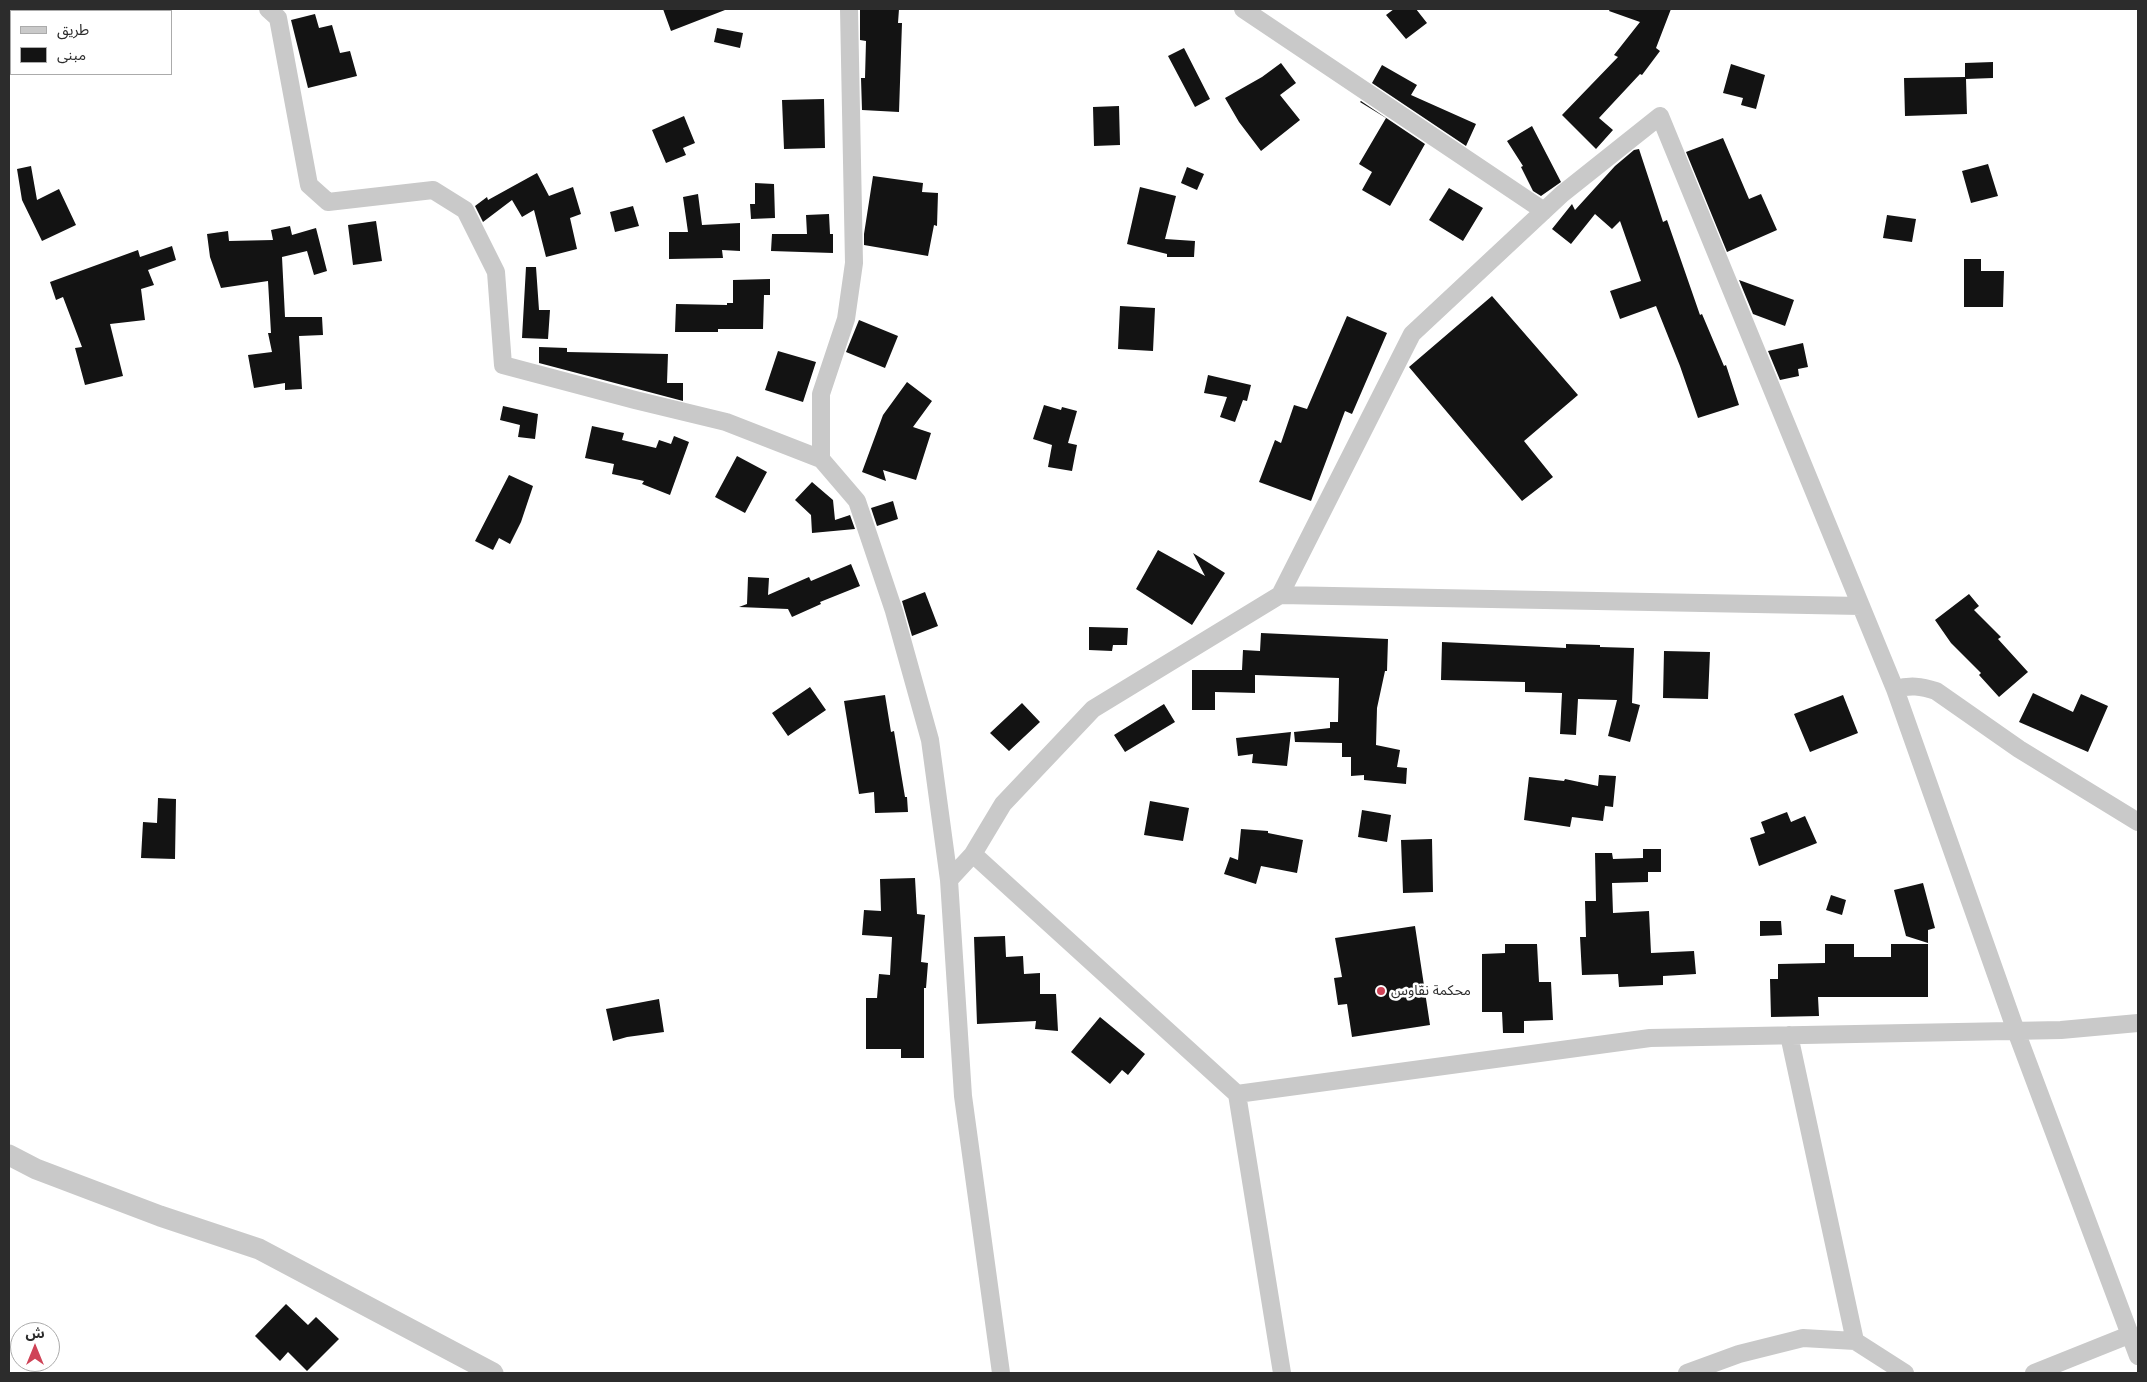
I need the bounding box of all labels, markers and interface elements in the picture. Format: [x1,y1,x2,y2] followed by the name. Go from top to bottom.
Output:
[10,10,172,75] legend
[57,20,89,40] text: طريق
[57,45,86,65] text: مبنى
[1391,983,1471,999] place label: محكمة نقاوس
[1375,985,1387,997] marker: محكمة نقاوس
[10,1322,60,1372] north arrow
[25,1324,45,1342] text: ش

